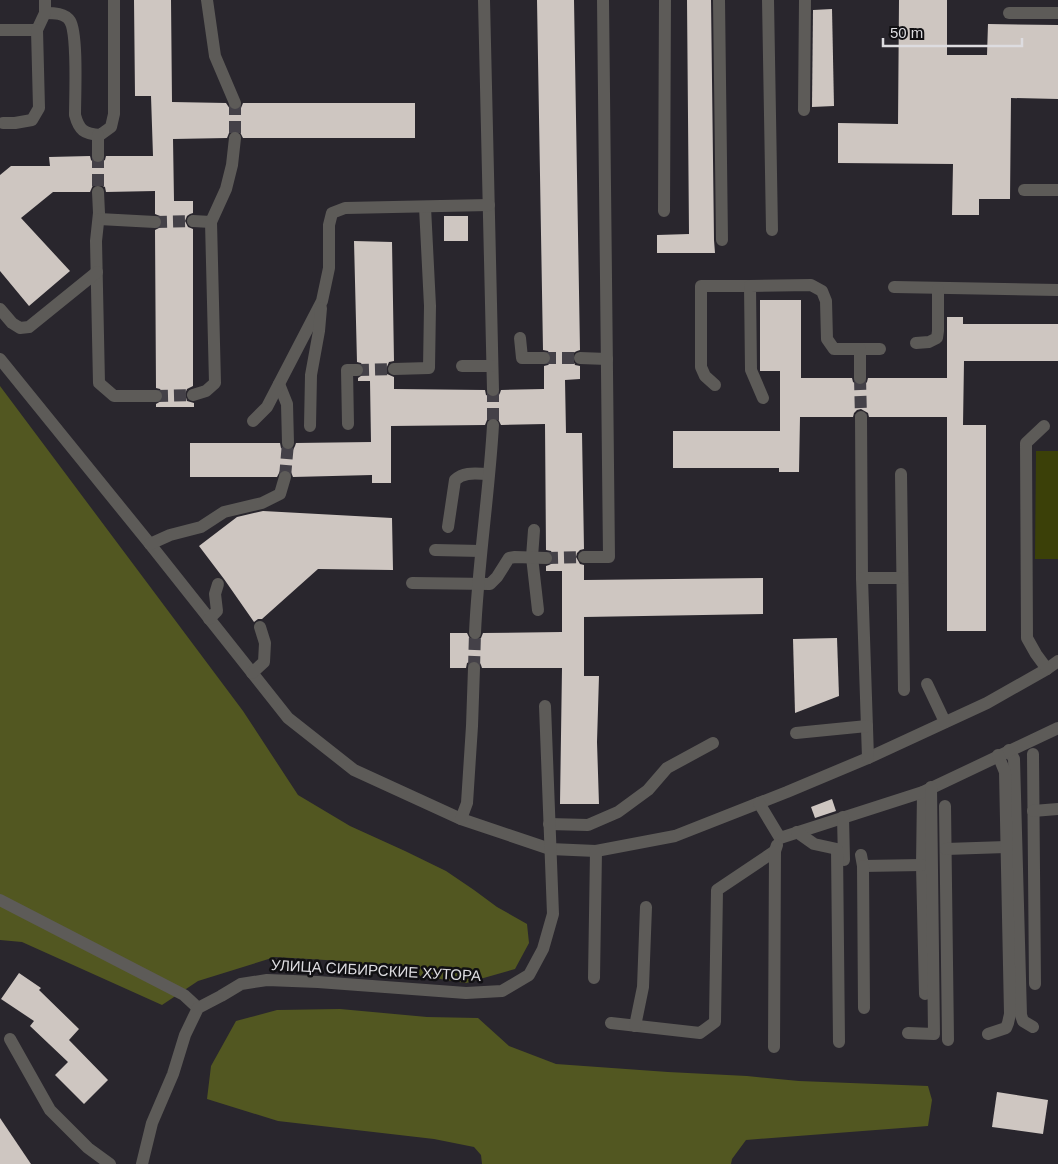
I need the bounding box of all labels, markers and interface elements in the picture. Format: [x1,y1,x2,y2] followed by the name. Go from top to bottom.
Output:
[883,15,1022,47] scale bar
[890,24,923,41] text: 50 m
[271,956,481,984] street label: УЛИЦА СИБИРСКИЕ ХУТОРА

